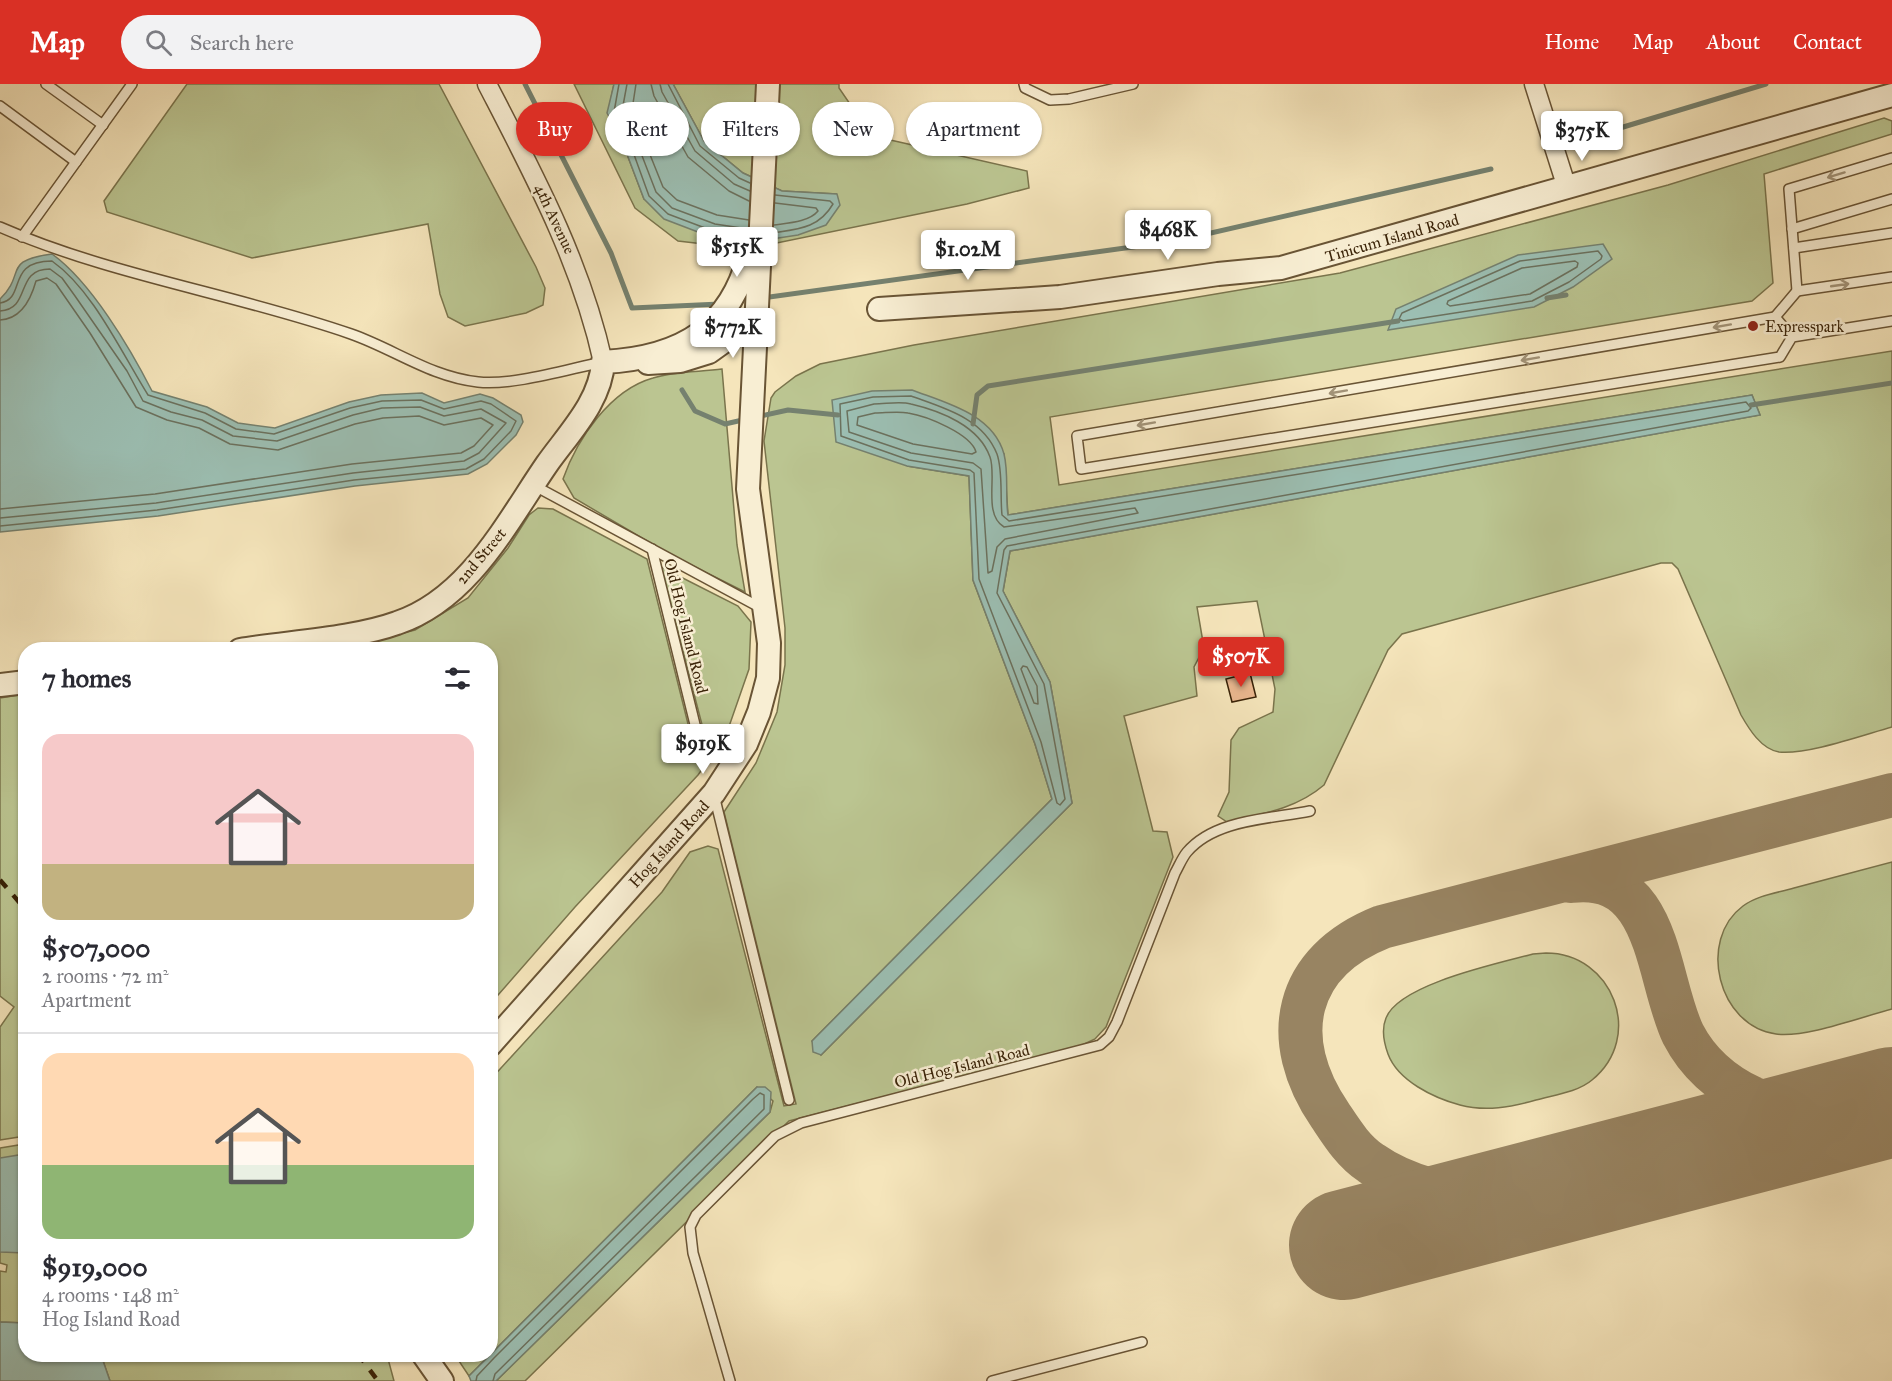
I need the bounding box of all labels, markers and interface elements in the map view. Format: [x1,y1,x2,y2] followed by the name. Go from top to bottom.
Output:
[121,15,541,69] search box
[30,25,85,60] text: Map
[142,26,175,59] icon: search
[190,29,294,56] text: Search here
[1544,29,1599,55] text: Home
[1632,29,1673,55] text: Map
[1706,29,1760,55] text: About
[1793,29,1862,55] text: Contact
[516,102,593,156] chip: Buy
[605,102,689,156] chip: Rent
[701,102,800,156] chip: Filters
[812,102,894,156] chip: New
[906,102,1042,156] chip: Apartment
[1540,111,1624,162] pin: $375K
[1555,118,1609,142] text: $375K
[1827,170,1846,181] one-way arrow
[531,181,580,257] street label: 4th Avenue
[1126,210,1210,261] pin: $468K
[1323,210,1461,266] street label: Tinicum Island Road
[1139,217,1197,241] text: $468K
[695,227,779,278] pin: $515K
[919,230,1017,281] pin: $1.02M
[711,234,763,258] text: $515K
[935,237,1001,261] text: $1.02M
[1830,279,1850,290] one-way arrow
[691,308,775,359] pin: $772K
[704,315,762,339] text: $772K
[1765,317,1844,336] place label: Expresspark
[1746,319,1760,333] marker: Expresspark
[1713,321,1733,332] one-way arrow
[1521,354,1541,365] one-way arrow
[1329,387,1348,398] one-way arrow
[1136,419,1156,430] one-way arrow
[452,524,510,588] street label: 2nd Street
[659,556,712,696] street label: Old Hog Island Road
[1199,637,1283,688] pin: $507K
[1212,644,1270,668] text: $507K
[42,662,131,694] text: 7 homes
[441,662,474,695] icon: filters
[661,724,745,775] pin: $919K
[675,731,731,755] text: $919K
[204,773,312,881] icon: home
[625,797,714,892] street label: Hog Island Road
[42,932,150,964] text: $507,000
[42,964,169,988] text: 2 rooms · 72 m²
[42,988,131,1012] text: Apartment
[892,1040,1032,1093] street label: Old Hog Island Road
[204,1092,312,1200] icon: home
[42,1251,148,1283] text: $919,000
[42,1283,179,1307] text: 4 rooms · 148 m²
[42,1307,180,1331] text: Hog Island Road

